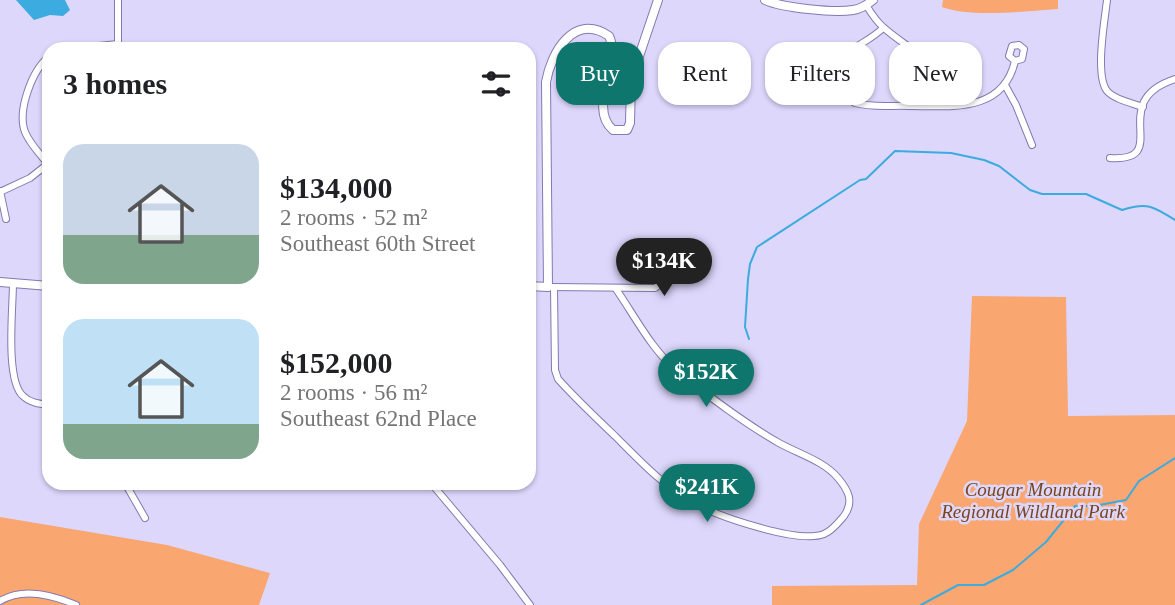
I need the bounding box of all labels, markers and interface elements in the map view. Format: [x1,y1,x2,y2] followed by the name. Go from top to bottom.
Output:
[556,42,644,105] chip: Buy
[658,42,751,105] chip: Rent
[765,42,875,105] chip: Filters
[889,42,982,105] chip: New
[477,65,515,103] icon: filters
[63,67,167,100] text: 3 homes
[280,171,393,204] text: $134,000
[119,172,203,256] icon: home
[280,205,427,230] text: 2 rooms · 52 m²
[280,231,475,256] text: Southeast 60th Street
[615,238,713,298] pin: $134K
[632,248,696,273] text: $134K
[280,346,393,379] text: $152,000
[119,347,203,431] icon: home
[657,350,755,409] pin: $152K
[674,359,738,384] text: $152K
[280,380,427,405] text: 2 rooms · 56 m²
[280,406,477,431] text: Southeast 62nd Place
[658,464,756,524] pin: $241K
[675,474,739,499] text: $241K
[940,479,1125,522] park label: Cougar Mountain Regional Wildland Park

